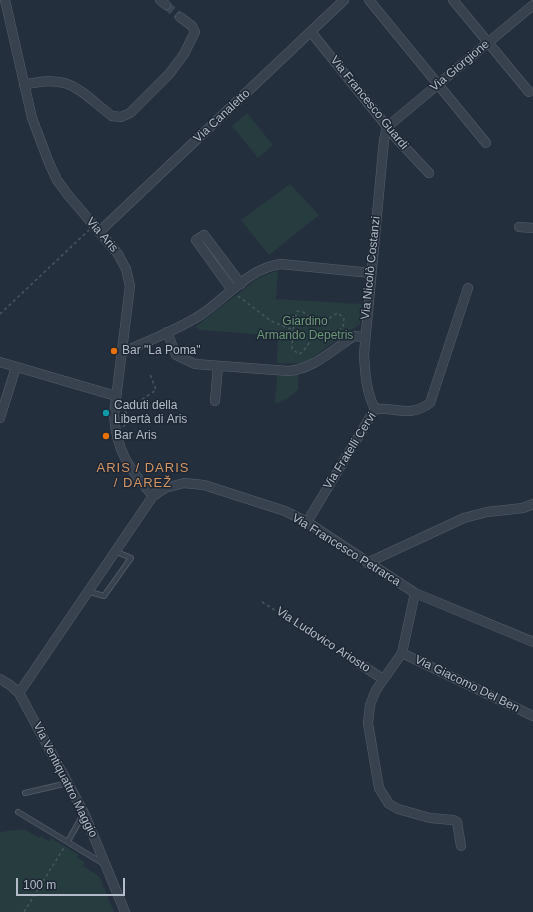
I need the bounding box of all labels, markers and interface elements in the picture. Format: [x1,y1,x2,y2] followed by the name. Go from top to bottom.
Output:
[428,37,492,95] street label: Via Giorgione
[327,53,411,153] street label: Via Francesco Guardi
[191,86,253,146] street label: Via Canaletto
[83,215,121,255] street label: Via Aris
[358,216,384,320] street label: Via Nicolò Costanzi
[257,315,353,343] park label: Giardino Armando Depetris
[122,344,201,358] place label: Bar "La Poma"
[109,346,119,356] marker: Bar "La Poma"
[114,399,187,427] place label: Caduti della Libertà di Aris
[101,408,111,418] marker: Caduti della Libertà di Aris
[321,410,379,492] street label: Via Fratelli Cervi
[114,429,157,443] place label: Bar Aris
[101,431,111,441] marker: Bar Aris
[97,460,189,491] district label: ARIS / DARIS / DAREŽ
[289,511,403,589] street label: Via Francesco Petrarca
[273,604,373,676] street label: Via Ludovico Ariosto
[412,652,522,716] street label: Via Giacomo Del Ben
[30,720,100,840] street label: Via Ventiquattro Maggio
[18,870,127,896] scale bar
[23,878,56,892] text: 100 m

